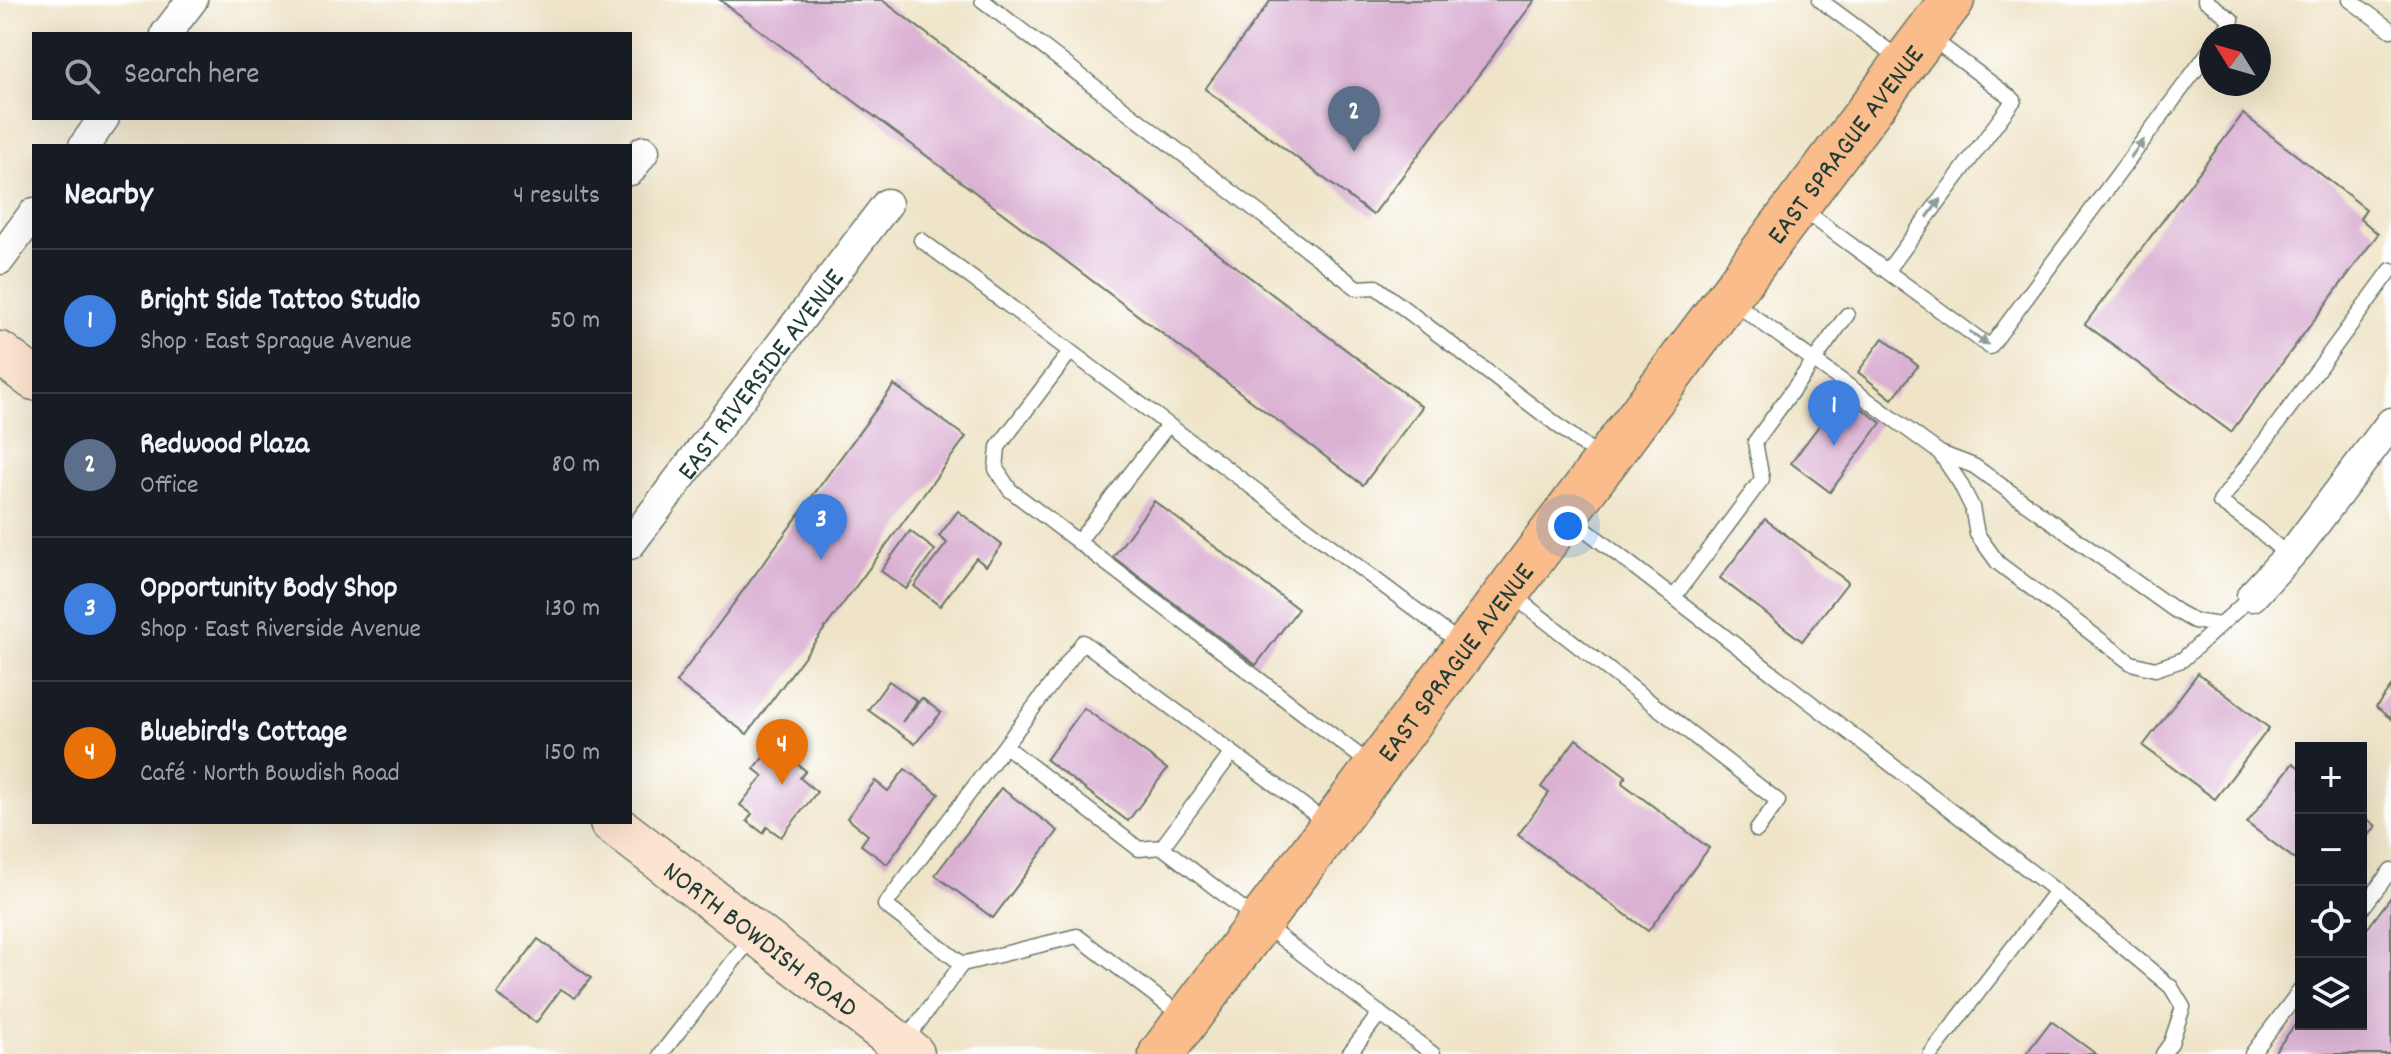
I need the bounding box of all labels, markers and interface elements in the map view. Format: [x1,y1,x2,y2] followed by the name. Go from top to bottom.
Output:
[2199,24,2271,96] north arrow
[32,32,632,120] search box
[1760,38,1936,255] street label: EAST SPRAGUE AVENUE
[60,54,104,98] icon: search
[124,55,260,98] text: Search here
[1328,86,1380,152] pin: 2
[2129,138,2144,159] one-way arrow
[64,172,153,221] text: Nearby
[513,178,600,215] text: 4 results
[1926,197,1941,218] one-way arrow
[670,262,856,491] street label: EAST RIVERSIDE AVENUE
[140,281,420,324] text: Bright Side Tattoo Studio
[87,303,93,340] text: 1
[550,303,600,340] text: 50 m
[140,324,412,361] text: Shop · East Sprague Avenue
[1968,330,1990,346] one-way arrow
[1808,380,1860,446] pin: 1
[140,425,309,468] text: Redwood Plaza
[84,447,96,484] text: 2
[552,447,600,484] text: 80 m
[140,468,198,505] text: Office
[795,494,847,560] pin: 3
[1548,506,1588,546] your location
[1370,556,1547,773] street label: EAST SPRAGUE AVENUE
[140,569,398,612] text: Opportunity Body Shop
[84,591,96,628] text: 3
[545,591,600,628] text: 130 m
[140,612,421,649] text: Shop · East Riverside Avenue
[140,713,347,756] text: Bluebird's Cottage
[756,719,808,785] pin: 4
[85,735,95,772] text: 4
[544,735,600,772] text: 150 m
[2295,742,2367,1030] map controls
[2295,742,2367,814] button: +
[140,756,400,793] text: Café · North Bowdish Road
[2295,814,2367,886] button: −
[653,854,865,1030] street label: NORTH BOWDISH ROAD
[2295,886,2367,958] button: locate
[2295,958,2367,1030] button: layers

